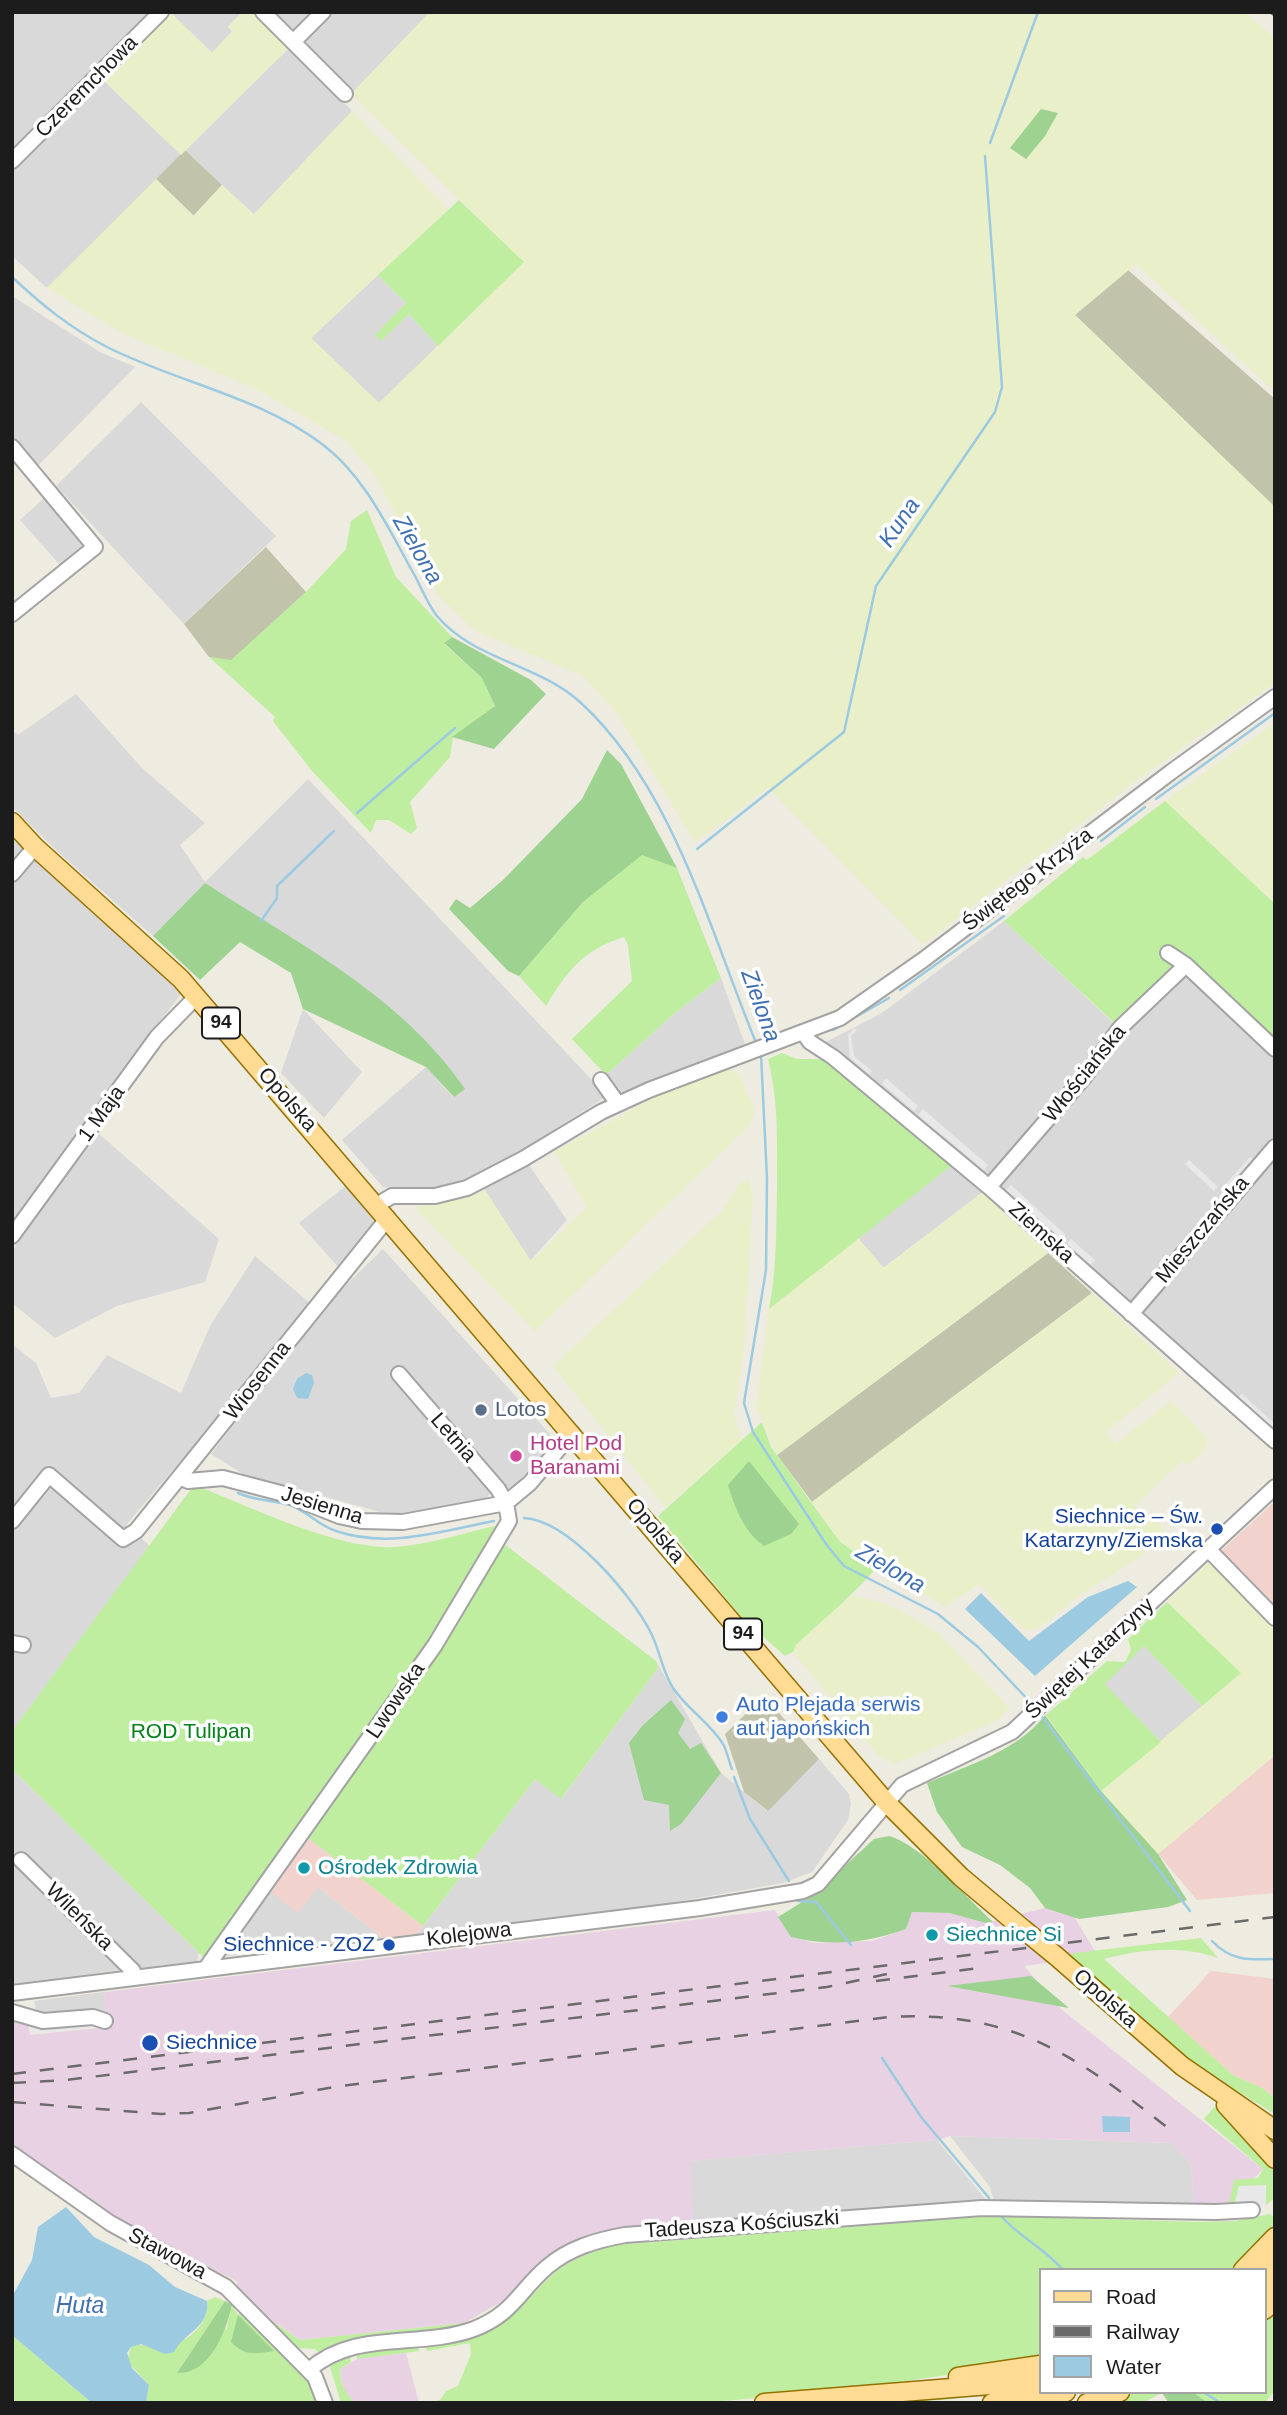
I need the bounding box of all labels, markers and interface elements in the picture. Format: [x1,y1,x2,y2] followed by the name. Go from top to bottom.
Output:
[31,31,143,143] street label: Czeremchowa
[874,493,926,553] water label: Kuna
[386,510,448,590] water label: Zielona
[958,823,1098,937] street label: Świętego Krzyża
[734,966,786,1046] water label: Zielona
[202,1007,240,1038] road number: 94
[1038,1020,1132,1128] street label: Włościańska
[252,1063,322,1137] street label: Opolska
[73,1081,131,1147] street label: 1 Maja
[1151,1171,1255,1289] street label: Mieszczańska
[1003,1197,1079,1269] street label: Ziemska
[219,1336,297,1426] street label: Wiosenna
[495,1397,546,1423] place label: Lotos
[473,1402,489,1418] marker: Lotos
[425,1408,481,1468] street label: Letnia
[530,1431,622,1481] place label: Hotel Pod Baranami
[508,1448,524,1464] marker: Hotel Pod Baranami
[278,1482,366,1530] street label: Jesienna
[621,1493,689,1569] street label: Opolska
[1024,1504,1203,1554] place label: Siechnice – Św. Katarzyny/Ziemska
[1209,1521,1225,1537] marker: Siechnice – Św. Katarzyny/Ziemska
[850,1538,930,1600] water label: Zielona
[1020,1593,1160,1725] street label: Świętej Katarzyny
[724,1618,762,1650] road number: 94
[361,1658,431,1744] street label: Lwowska
[736,1692,920,1742] place label: Auto Plejada serwis aut japońskich
[714,1709,730,1725] marker: Auto Plejada serwis aut japońskich
[131,1719,251,1745] park label: ROD Tulipan
[318,1855,478,1881] place label: Ośrodek Zdrowia
[296,1860,312,1876] marker: Ośrodek Zdrowia
[40,1878,118,1956] street label: Wileńska
[425,1917,513,1953] street label: Kolejowa
[946,1922,1062,1948] place label: Siechnice Si
[924,1927,940,1943] marker: Siechnice Si
[223,1932,375,1958] place label: Siechnice - ZOZ
[381,1937,397,1953] marker: Siechnice - ZOZ
[1068,1964,1142,2034] street label: Opolska
[166,2030,257,2056] place label: Siechnice
[140,2033,160,2053] marker: Siechnice
[644,2206,840,2244] street label: Tadeusza Kościuszki
[123,2223,211,2285] street label: Stawowa
[1038,2268,1266,2394] legend
[1106,2285,1156,2308] text: Road
[56,2293,104,2321] water label: Huta
[1106,2320,1180,2343] text: Railway
[1106,2355,1161,2378] text: Water

